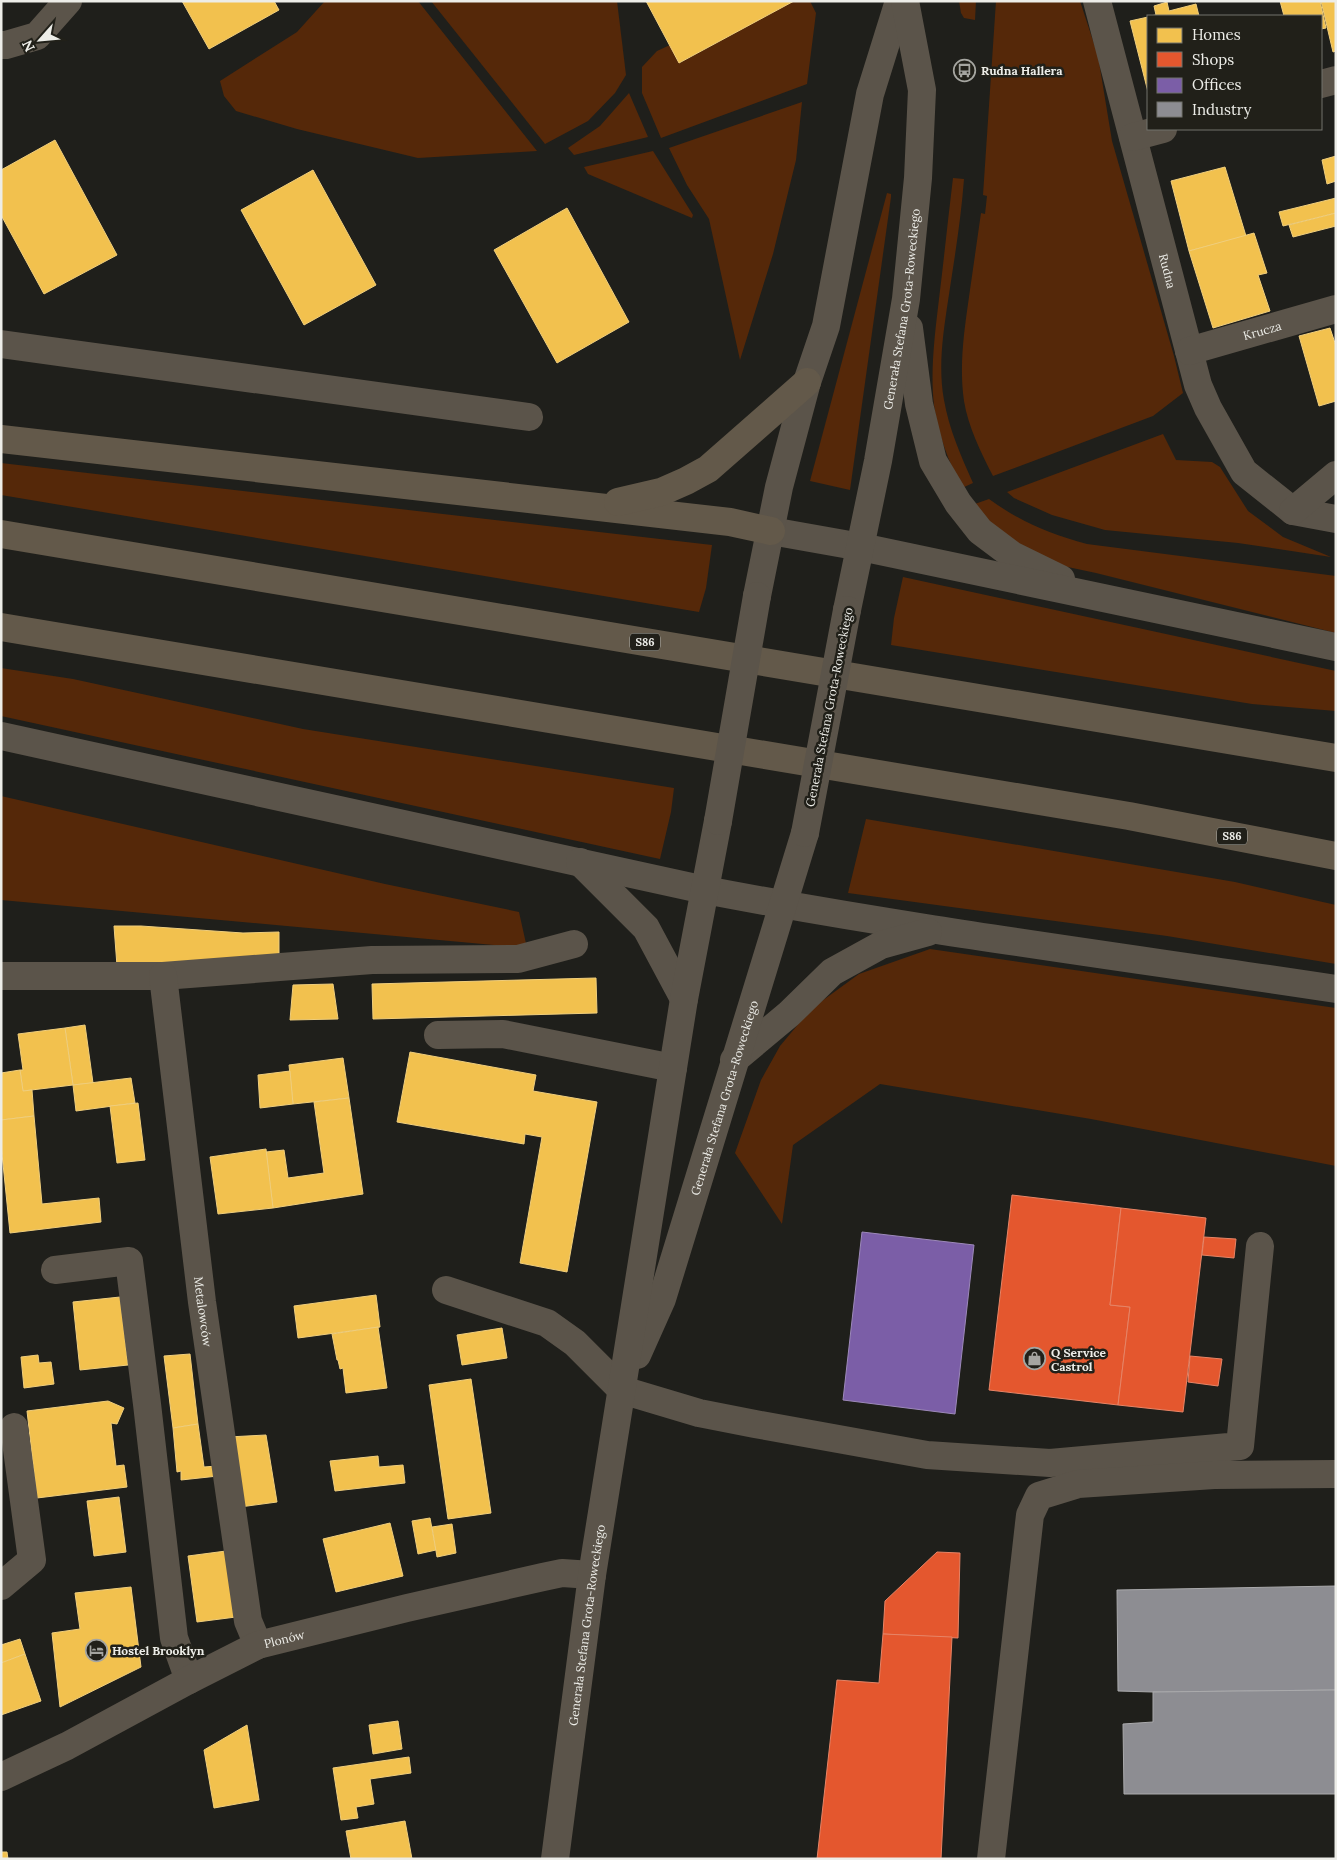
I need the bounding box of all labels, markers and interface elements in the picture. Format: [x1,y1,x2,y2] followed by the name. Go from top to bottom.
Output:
[15,15,65,65] north arrow
[1147,15,1322,130] legend
[1192,25,1241,44] text: Homes
[18,37,39,55] text: N
[1192,50,1234,69] text: Shops
[953,58,977,82] bus stop icon: Rudna Hallera
[981,63,1063,78] place label: Rudna Hallera
[1192,75,1242,94] text: Offices
[1192,100,1251,119] text: Industry
[880,208,922,411] street label: Generała Stefana Grota-Roweckiego
[1156,252,1180,290] street label: Rudna
[1241,318,1283,343] street label: Krucza
[802,606,856,808] street label: Generała Stefana Grota-Roweckiego
[630,634,660,650] road number: S86
[1217,828,1247,844] road number: S86
[687,998,761,1197] street label: Generała Stefana Grota-Roweckiego
[192,1276,216,1348] street label: Metalowców
[1051,1345,1107,1374] place label: Q Service Castrol
[1023,1347,1047,1371] shop icon: Q Service Castrol
[565,1523,607,1727] street label: Generała Stefana Grota-Roweckiego
[262,1626,306,1651] street label: Plonów
[84,1638,108,1662] hotel icon: Hostel Brooklyn
[112,1643,205,1658] place label: Hostel Brooklyn

